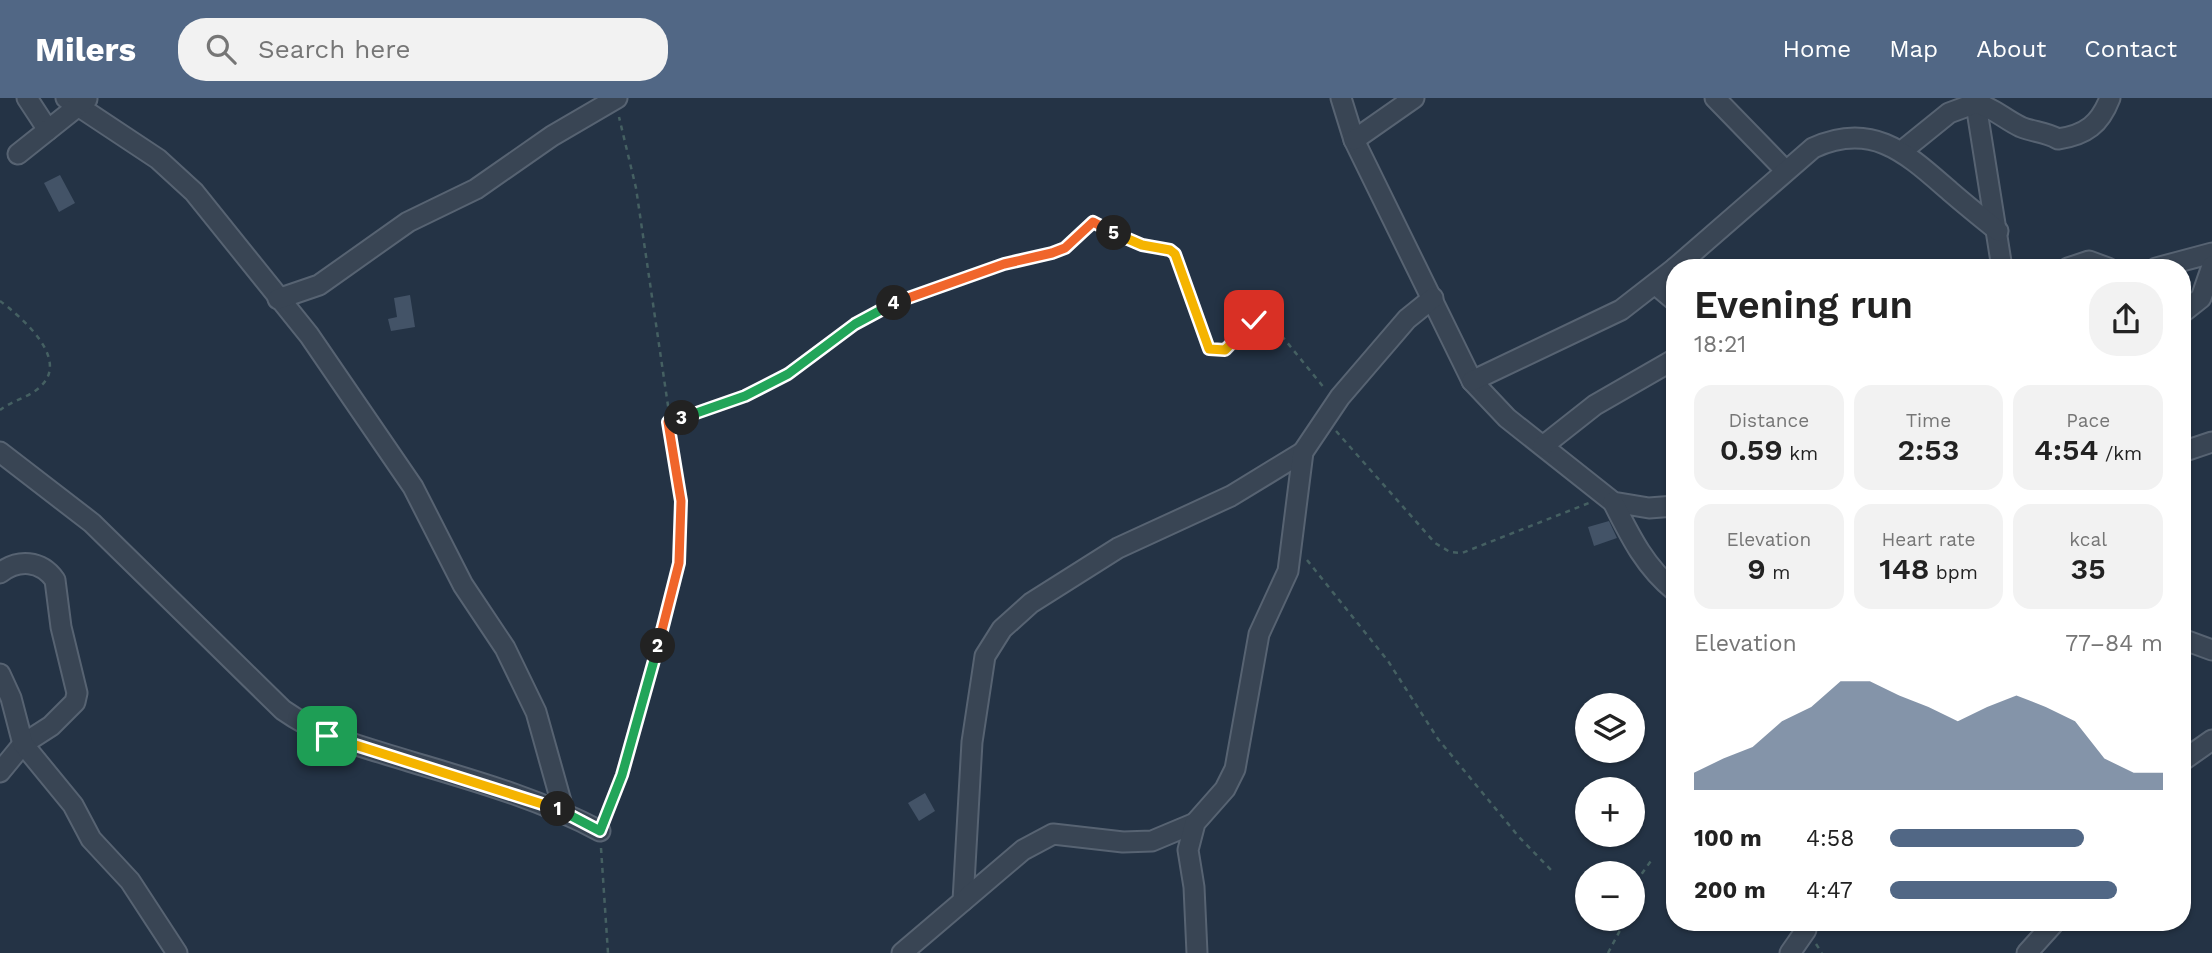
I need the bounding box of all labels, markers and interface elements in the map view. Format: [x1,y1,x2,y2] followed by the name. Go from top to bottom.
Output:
[178,18,668,81] search box
[35,30,136,69] text: Milers
[202,30,240,68] icon: search
[258,34,410,64] text: Search here
[1783,35,1851,63] text: Home
[1889,35,1938,63] text: Map
[1976,35,2046,63] text: About
[2084,35,2177,63] text: Contact
[1096,216,1132,250] pin: 5
[1108,221,1119,244] text: 5
[2089,282,2163,356] button: share
[1694,283,1913,327] text: Evening run
[876,286,912,320] pin: 4
[1224,290,1284,350] pin
[887,291,900,314] text: 4
[1235,301,1273,339] icon: check
[1694,331,1746,358] text: 18:21
[664,400,700,436] pin: 3
[676,406,687,429] text: 3
[1728,409,1809,432] text: Distance
[1906,409,1951,432] text: Time
[2066,409,2110,432] text: Pace
[1720,432,1783,467] text: 0.59
[1898,432,1959,467] text: 2:53
[2034,432,2099,467] text: 4:54
[1783,442,1818,465] text: km
[2099,442,2142,465] text: /km
[1726,528,1811,551] text: Elevation
[1882,528,1975,551] text: Heart rate
[2069,528,2107,551] text: kcal
[1747,551,1766,586] text: 9
[1879,551,1929,586] text: 148
[2071,551,2106,586] text: 35
[1766,561,1790,584] text: m
[1929,561,1978,584] text: bpm
[640,628,676,664] pin: 2
[1694,630,1797,657] text: Elevation
[2065,630,2163,657] text: 77–84 m
[652,634,663,657] text: 2
[1575,693,1645,931] map controls
[1575,693,1645,763] button: layers
[297,706,357,766] pin
[308,717,346,755] icon: arrive
[1575,777,1645,847] button: +
[540,792,576,826] pin: 1
[553,797,562,820] text: 1
[1694,825,1762,852] text: 100 m
[1806,825,1854,852] text: 4:58
[1575,861,1645,931] button: −
[1694,877,1766,904] text: 200 m
[1806,877,1853,904] text: 4:47

